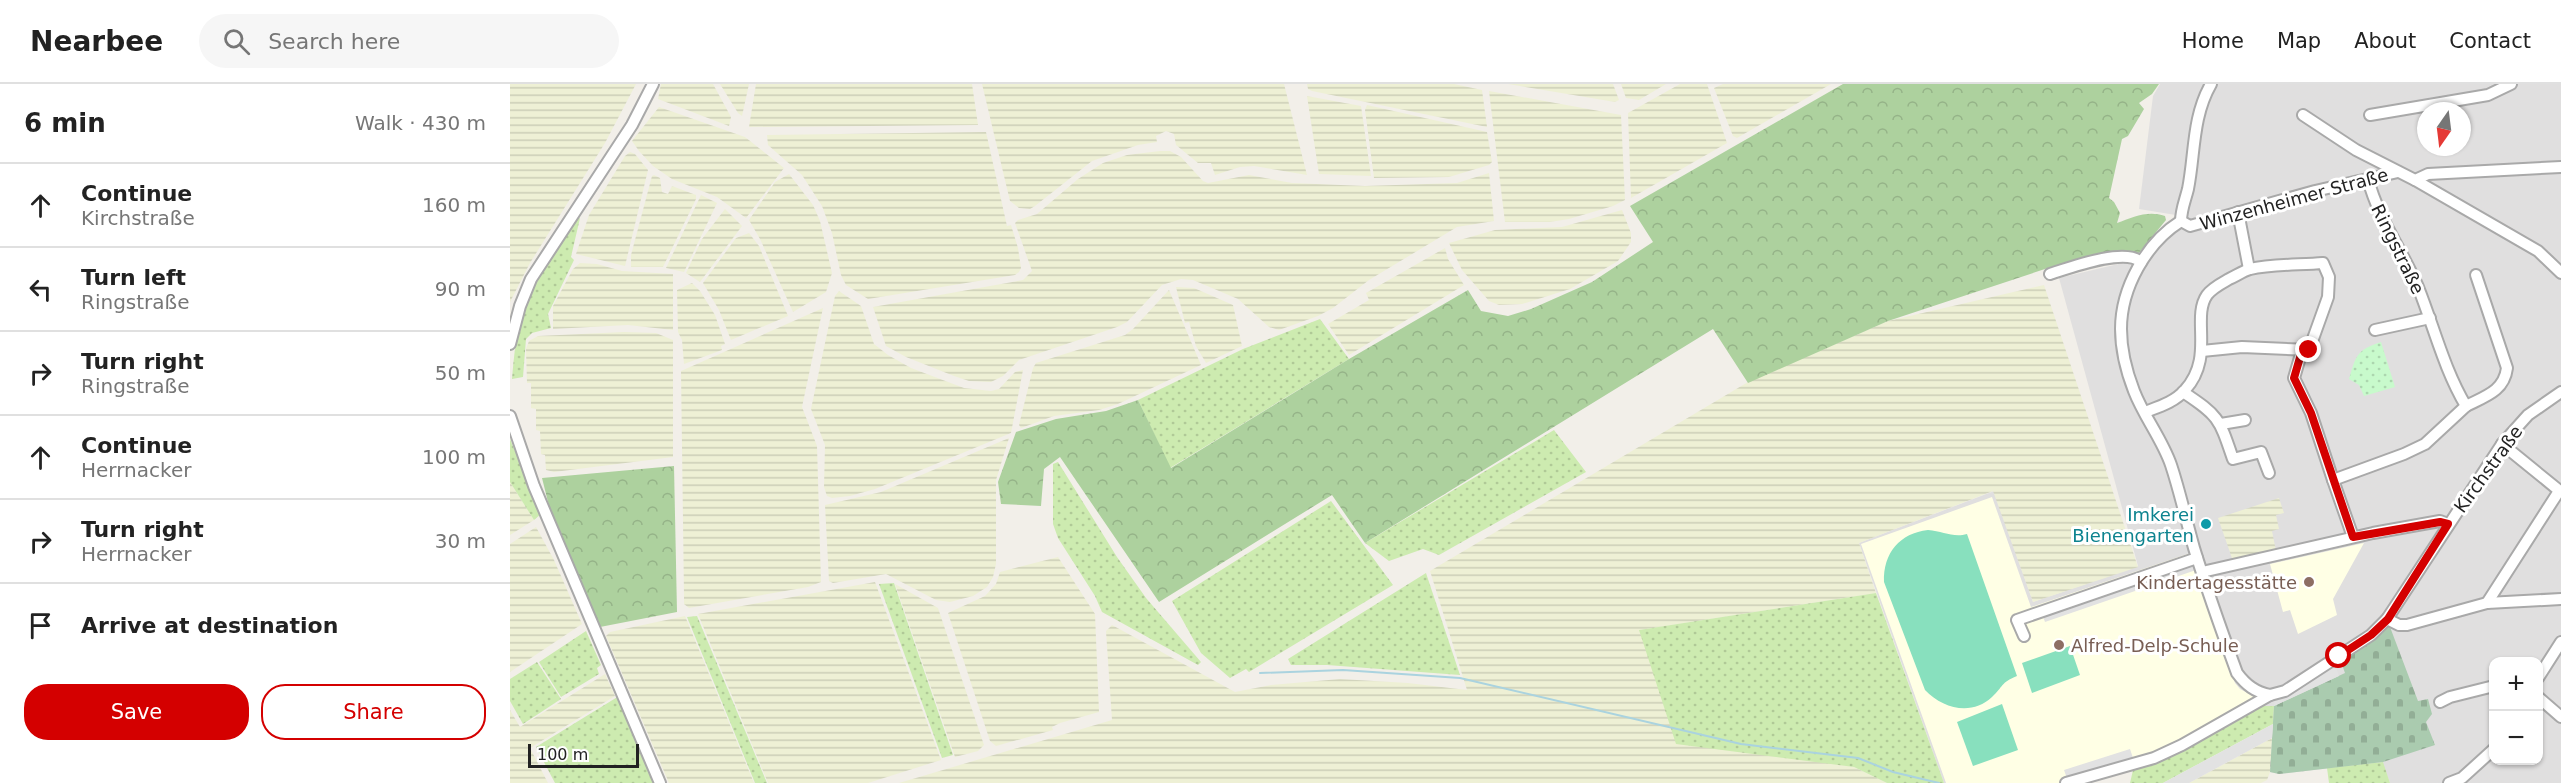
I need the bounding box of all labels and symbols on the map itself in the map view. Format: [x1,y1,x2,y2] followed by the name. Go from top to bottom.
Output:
[2417,102,2471,156] north arrow
[2197,164,2391,234] street label: Winzenheimer Straße
[2367,201,2429,297] street label: Ringstraße
[2295,336,2321,362] route end
[2449,421,2527,517] street label: Kirchstraße
[2072,504,2194,546] place label: Imkerei Bienengarten
[2199,517,2213,531] marker: Imkerei Bienengarten
[2136,572,2297,593] place label: Kindertagesstätte
[2302,575,2316,589] marker: Kindertagesstätte
[2071,635,2239,656] place label: Alfred-Delp-Schule
[2052,638,2066,652] marker: Alfred-Delp-Schule
[2325,642,2351,668] route start
[528,741,639,768] scale bar

